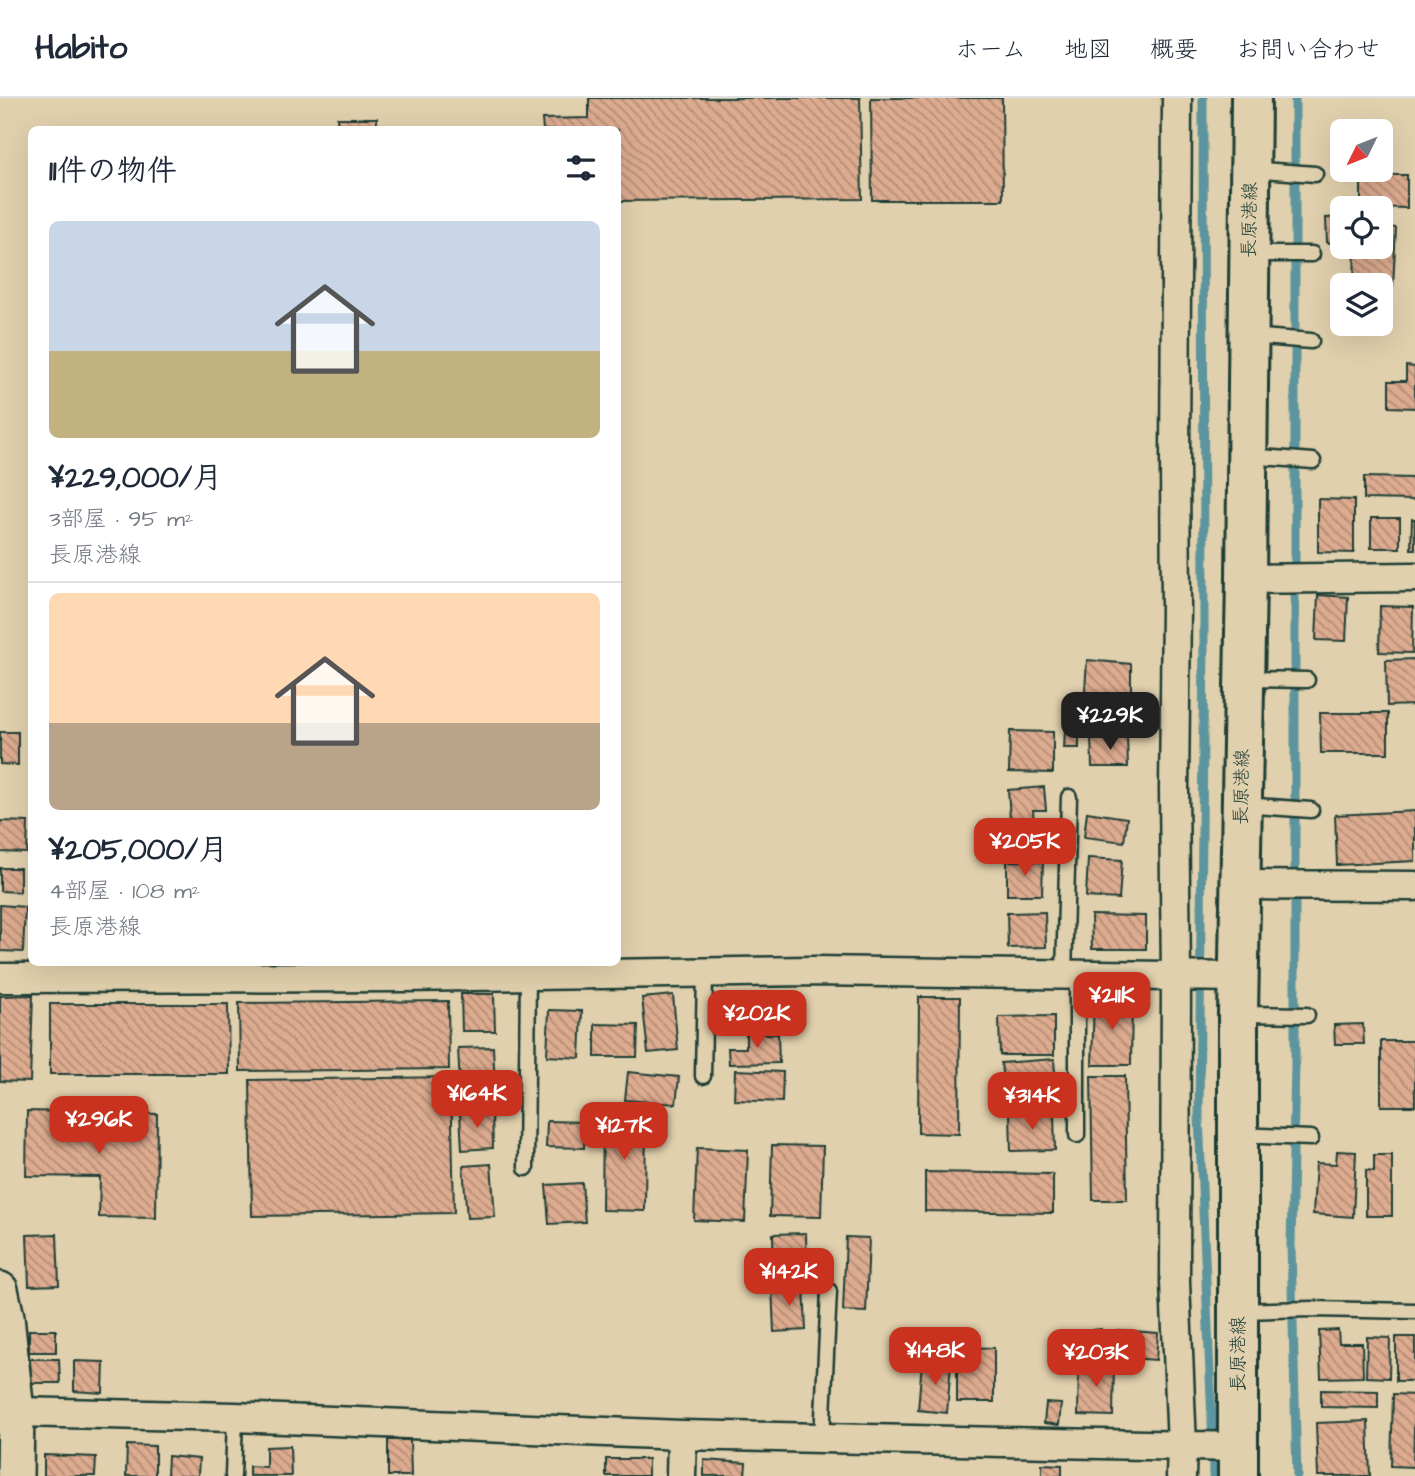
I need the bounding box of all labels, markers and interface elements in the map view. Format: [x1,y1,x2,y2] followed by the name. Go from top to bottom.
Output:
[35,25,127,71] text: Habito
[955,33,1026,67] text: ホーム
[1064,33,1112,67] text: 地図
[1150,33,1198,67] text: 概要
[1236,33,1380,67] text: お問い合わせ
[1330,119,1393,182] north arrow
[1330,119,1393,336] map controls
[562,149,600,187] icon: filters
[49,150,177,192] text: 11件の物件
[1236,182,1264,258] street label: 長原港線
[1330,196,1393,259] button: locate
[262,266,388,392] icon: home
[1330,273,1393,336] button: layers
[49,457,222,499] text: ¥229,000/月
[49,503,193,535] text: 3部屋 · 95 m²
[49,539,141,571] text: 長原港線
[262,638,388,764] icon: home
[1061,692,1159,752] pin: ¥229K
[1077,699,1143,731] text: ¥229K
[1228,749,1256,825] street label: 長原港線
[976,818,1074,878] pin: ¥205K
[990,825,1060,857] text: ¥205K
[49,829,228,871] text: ¥205,000/月
[49,875,200,907] text: 4部屋 · 108 m²
[49,911,141,943] text: 長原港線
[1063,972,1161,1032] pin: ¥211K
[1089,979,1135,1011] text: ¥211K
[708,990,806,1050] pin: ¥202K
[723,997,791,1029] text: ¥202K
[428,1070,526,1130] pin: ¥164K
[983,1072,1081,1132] pin: ¥314K
[447,1077,507,1109] text: ¥164K
[1004,1079,1060,1111] text: ¥314K
[50,1096,148,1156] pin: ¥296K
[575,1102,673,1162] pin: ¥127K
[66,1103,132,1135] text: ¥296K
[596,1109,652,1141] text: ¥127K
[740,1248,838,1308] pin: ¥142K
[760,1255,818,1287] text: ¥142K
[1225,1316,1252,1392] street label: 長原港線
[886,1328,984,1387] pin: ¥148K
[1047,1330,1145,1389] pin: ¥203K
[905,1334,965,1366] text: ¥148K
[1063,1336,1129,1368] text: ¥203K

